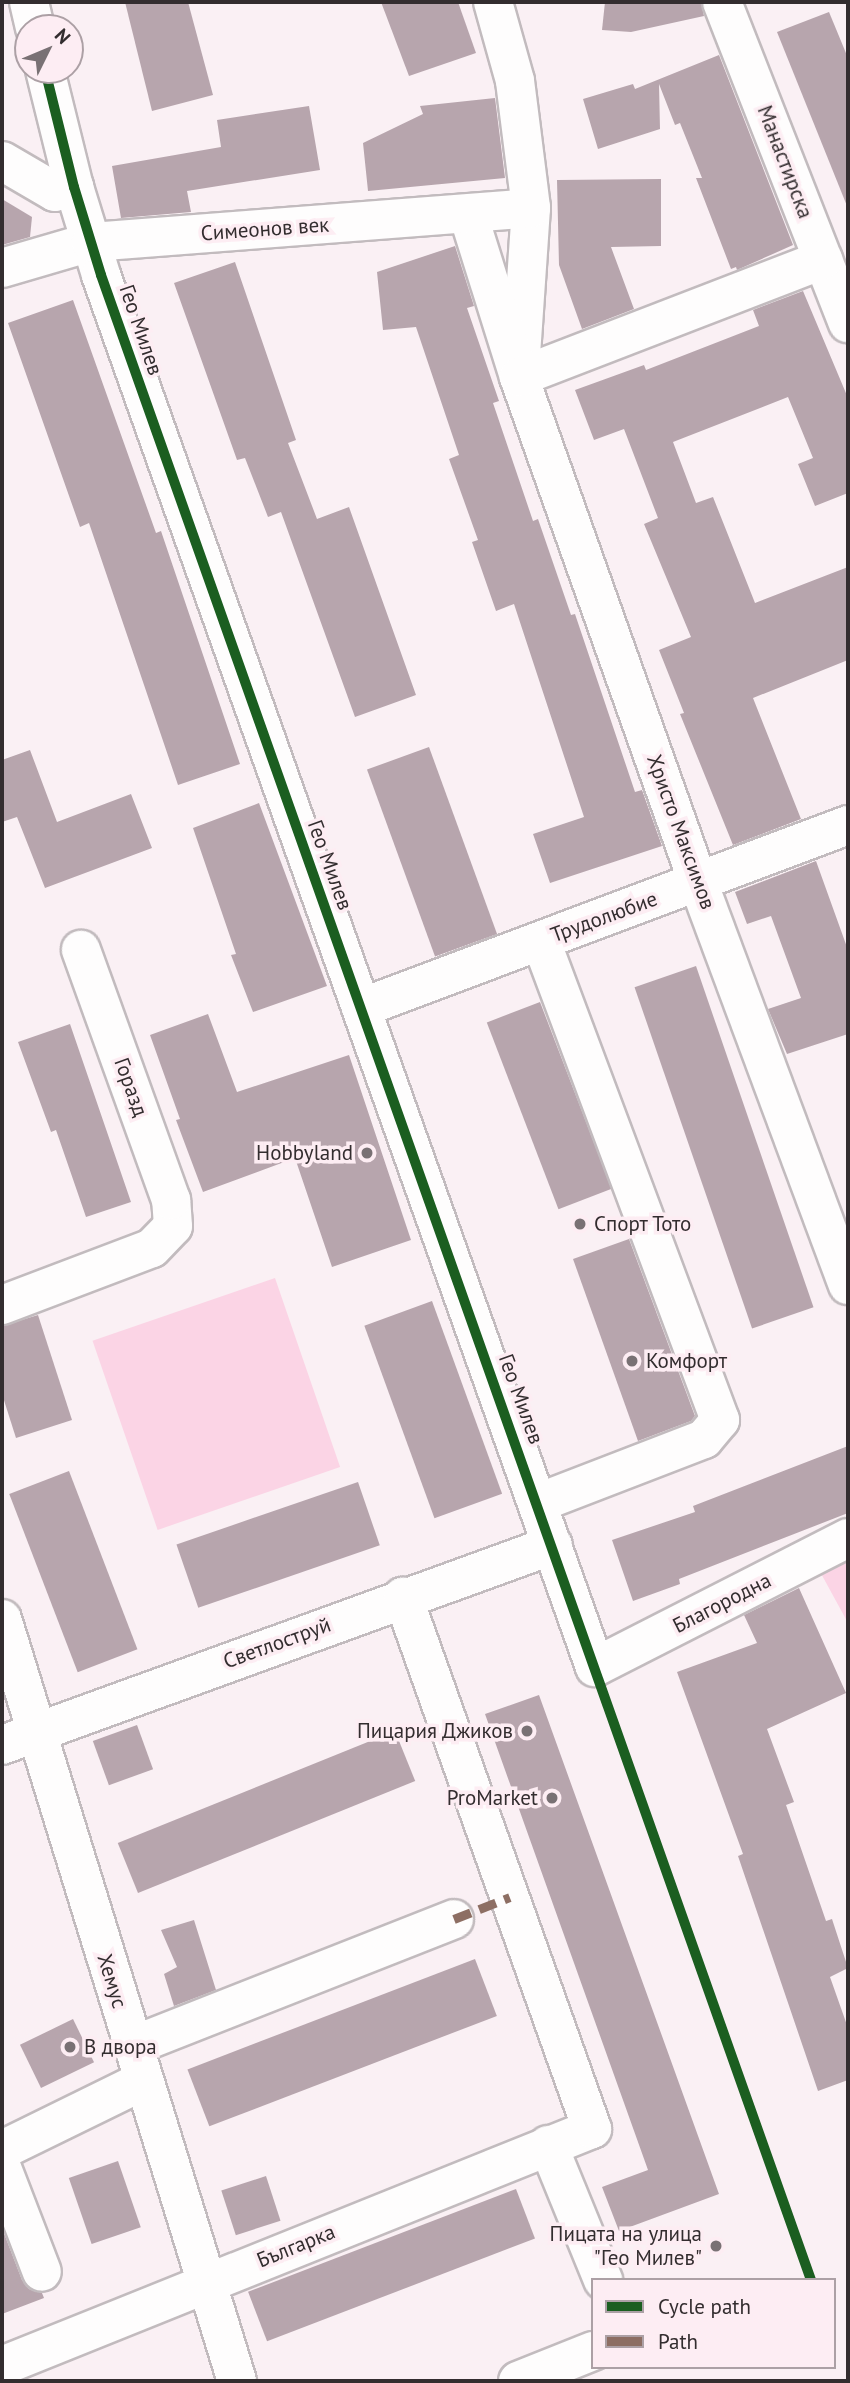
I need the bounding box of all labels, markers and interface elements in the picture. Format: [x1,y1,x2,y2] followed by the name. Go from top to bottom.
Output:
[14,14,84,84] north arrow
[50,23,76,49] text: N
[752,102,818,222] street label: Манастирска
[200,212,330,246] street label: Симеонов век
[114,281,168,379] street label: Гео Милев
[641,751,721,913] street label: Христо Максимов
[302,816,358,914] street label: Гео Милев
[547,886,661,948] street label: Трудолюбие
[109,1054,153,1120] street label: Горазд
[256,1140,353,1166] place label: Hobbyland
[359,1145,375,1161] marker: Hobbyland
[594,1211,693,1237] place label: Спорт Тото
[572,1216,588,1232] marker: Спорт Тото
[646,1348,727,1374] place label: Комфорт
[493,1350,549,1448] street label: Гео Милев
[624,1353,640,1369] marker: Комфорт
[669,1568,775,1638] street label: Благородна
[220,1612,334,1674] street label: Светлоструй
[356,1718,513,1744] place label: Пицария Джиков
[519,1723,535,1739] marker: Пицария Джиков
[447,1785,538,1811] place label: ProMarket
[544,1790,560,1806] marker: ProMarket
[92,1951,132,2011] street label: Хемус
[84,2034,157,2060] place label: В двора
[62,2039,78,2055] marker: В двора
[253,2219,339,2273] street label: Българка
[550,2221,702,2271] place label: Пицата на улица "Гео Милев"
[708,2238,724,2254] marker: Пицата на улица "Гео Милев"
[591,2278,836,2369] legend
[658,2293,751,2320] text: Cycle path
[658,2328,698,2355] text: Path

